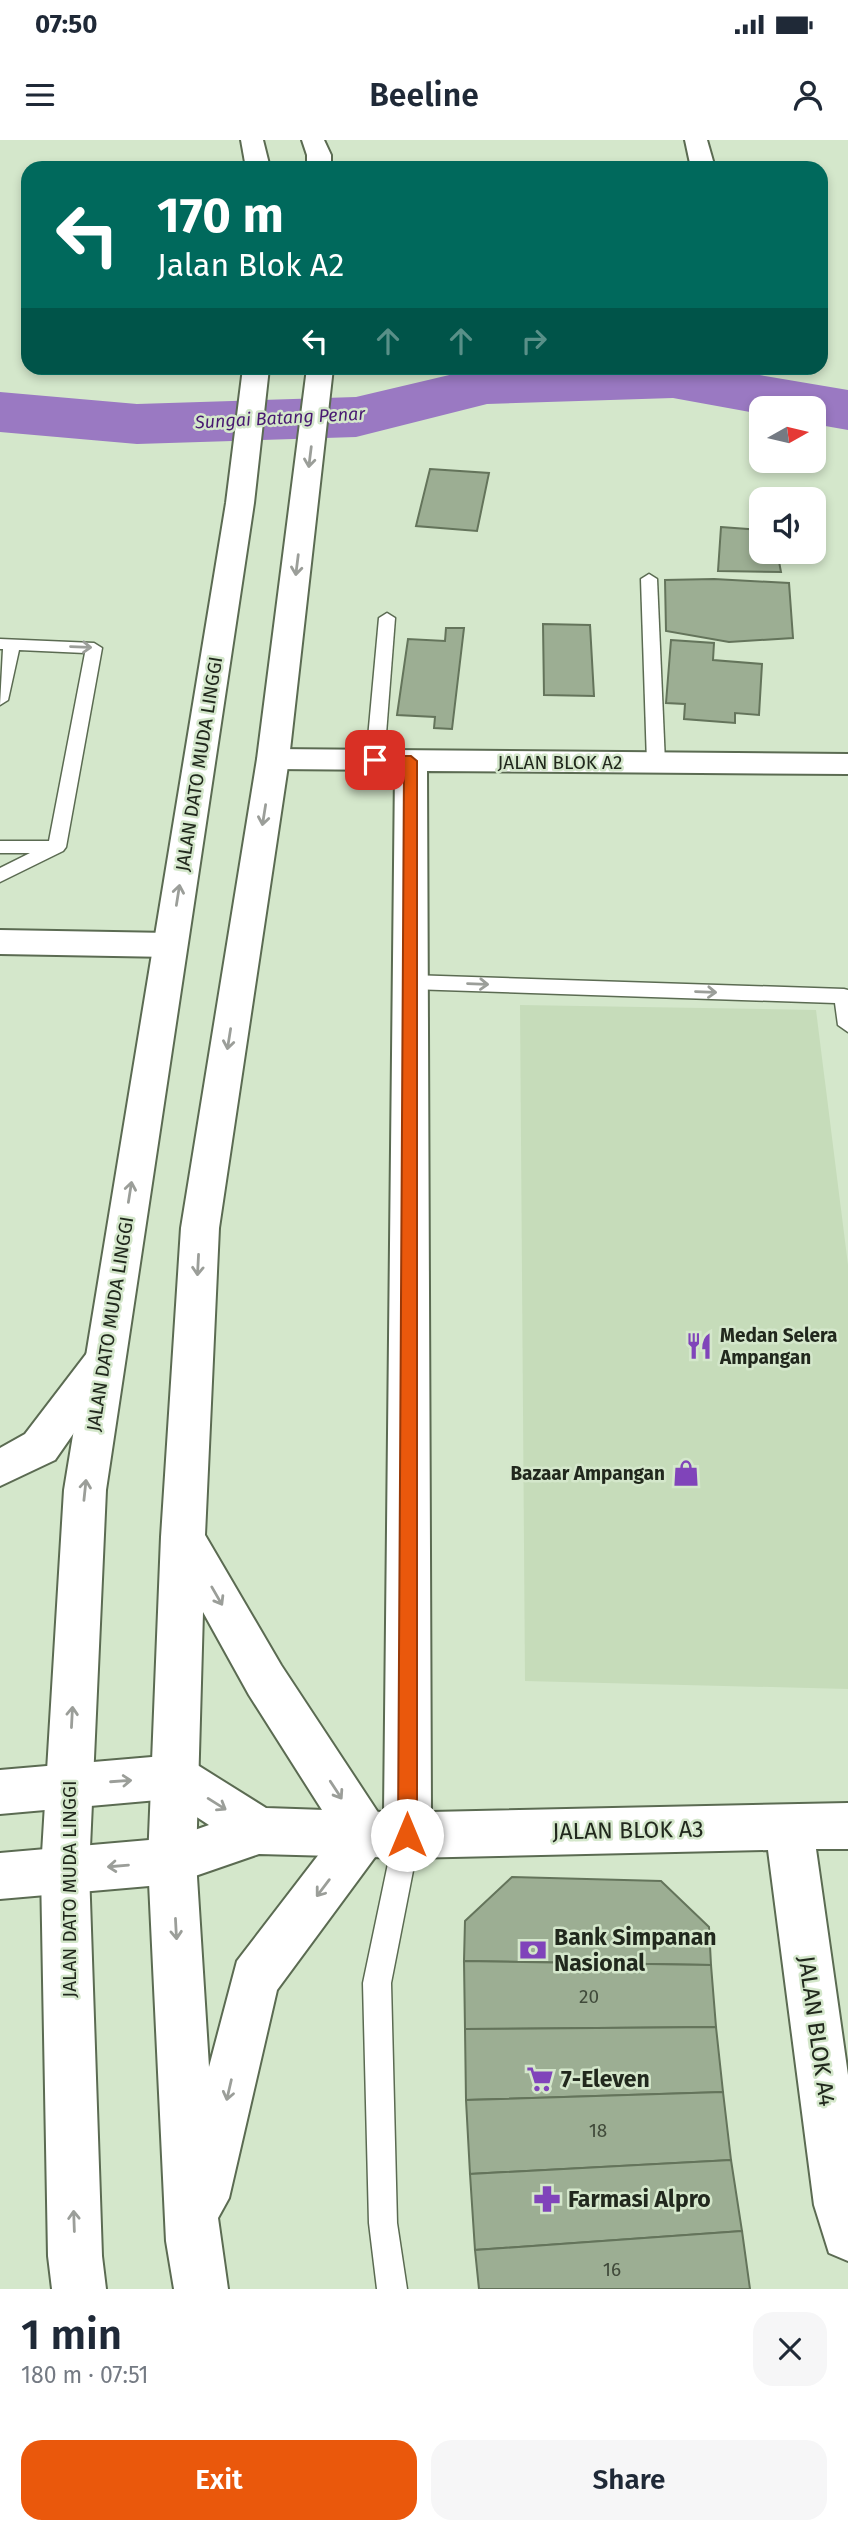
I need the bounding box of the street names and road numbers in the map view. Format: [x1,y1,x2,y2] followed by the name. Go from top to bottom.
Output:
[171,655,227,873] street label: JALAN DATO MUDA LINGGI
[497,751,623,774] street label: JALAN BLOK A2
[82,1215,138,1433] street label: JALAN DATO MUDA LINGGI
[58,1780,81,1998] street label: JALAN DATO MUDA LINGGI
[552,1815,704,1845] street label: JALAN BLOK A3
[793,1954,841,2108] street label: JALAN BLOK A4

